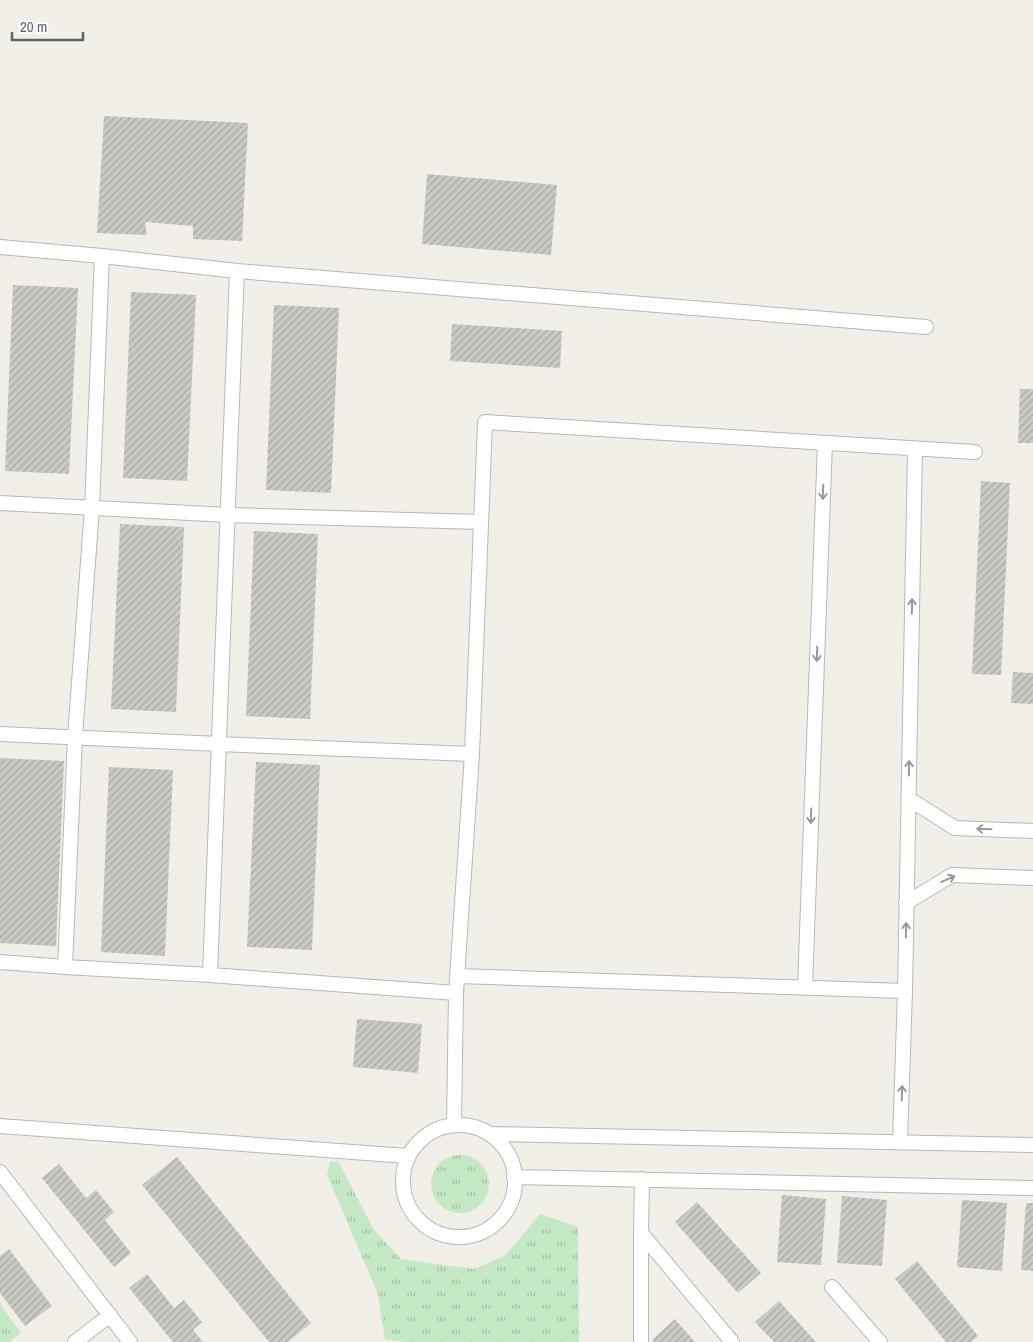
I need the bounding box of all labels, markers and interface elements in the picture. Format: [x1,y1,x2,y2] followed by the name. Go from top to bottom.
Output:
[12,10,84,42] scale bar
[20,16,47,37] text: 20 m
[819,483,828,499] one-way arrow
[908,598,917,614] one-way arrow
[813,646,822,662] one-way arrow
[904,760,914,776] one-way arrow
[806,808,816,824] one-way arrow
[977,824,993,834] one-way arrow
[940,873,955,883] one-way arrow
[901,923,911,939] one-way arrow
[897,1085,906,1101] one-way arrow

